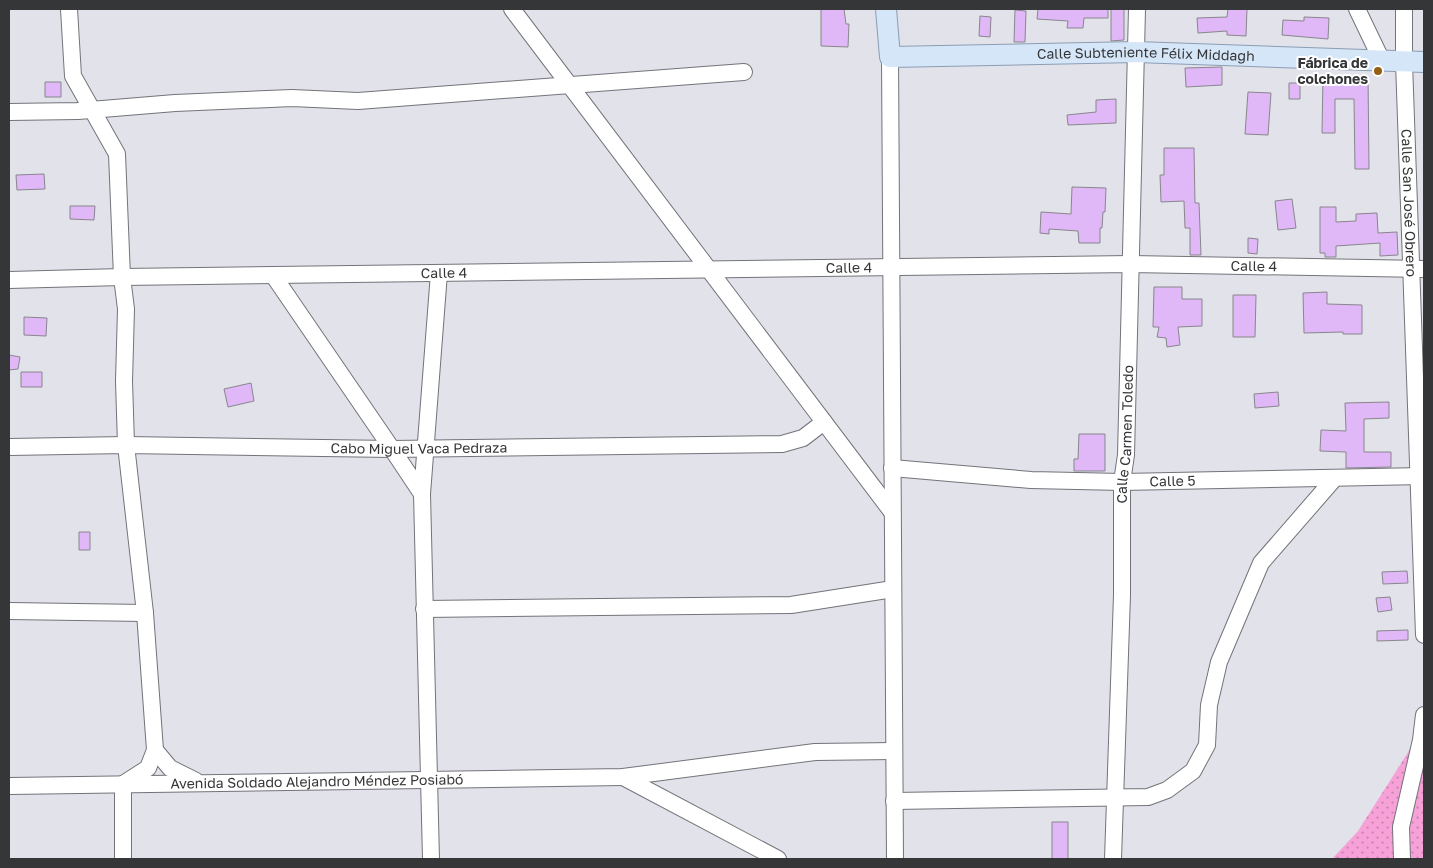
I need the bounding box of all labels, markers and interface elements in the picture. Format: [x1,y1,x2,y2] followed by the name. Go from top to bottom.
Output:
[1037,43,1255,64] street label: Calle Subteniente Félix Middagh
[1297,54,1368,87] place label: Fábrica de colchones
[1372,65,1384,77] marker: Fábrica de colchones
[1398,128,1421,277] street label: Calle San José Obrero
[1230,257,1277,274] street label: Calle 4
[826,258,872,276] street label: Calle 4
[421,264,467,281] street label: Calle 4
[1113,365,1136,504] street label: Calle Carmen Toledo
[331,439,507,457] street label: Cabo Miguel Vaca Pedraza
[1149,472,1196,489] street label: Calle 5
[170,770,464,792] street label: Avenida Soldado Alejandro Méndez Posiabó

